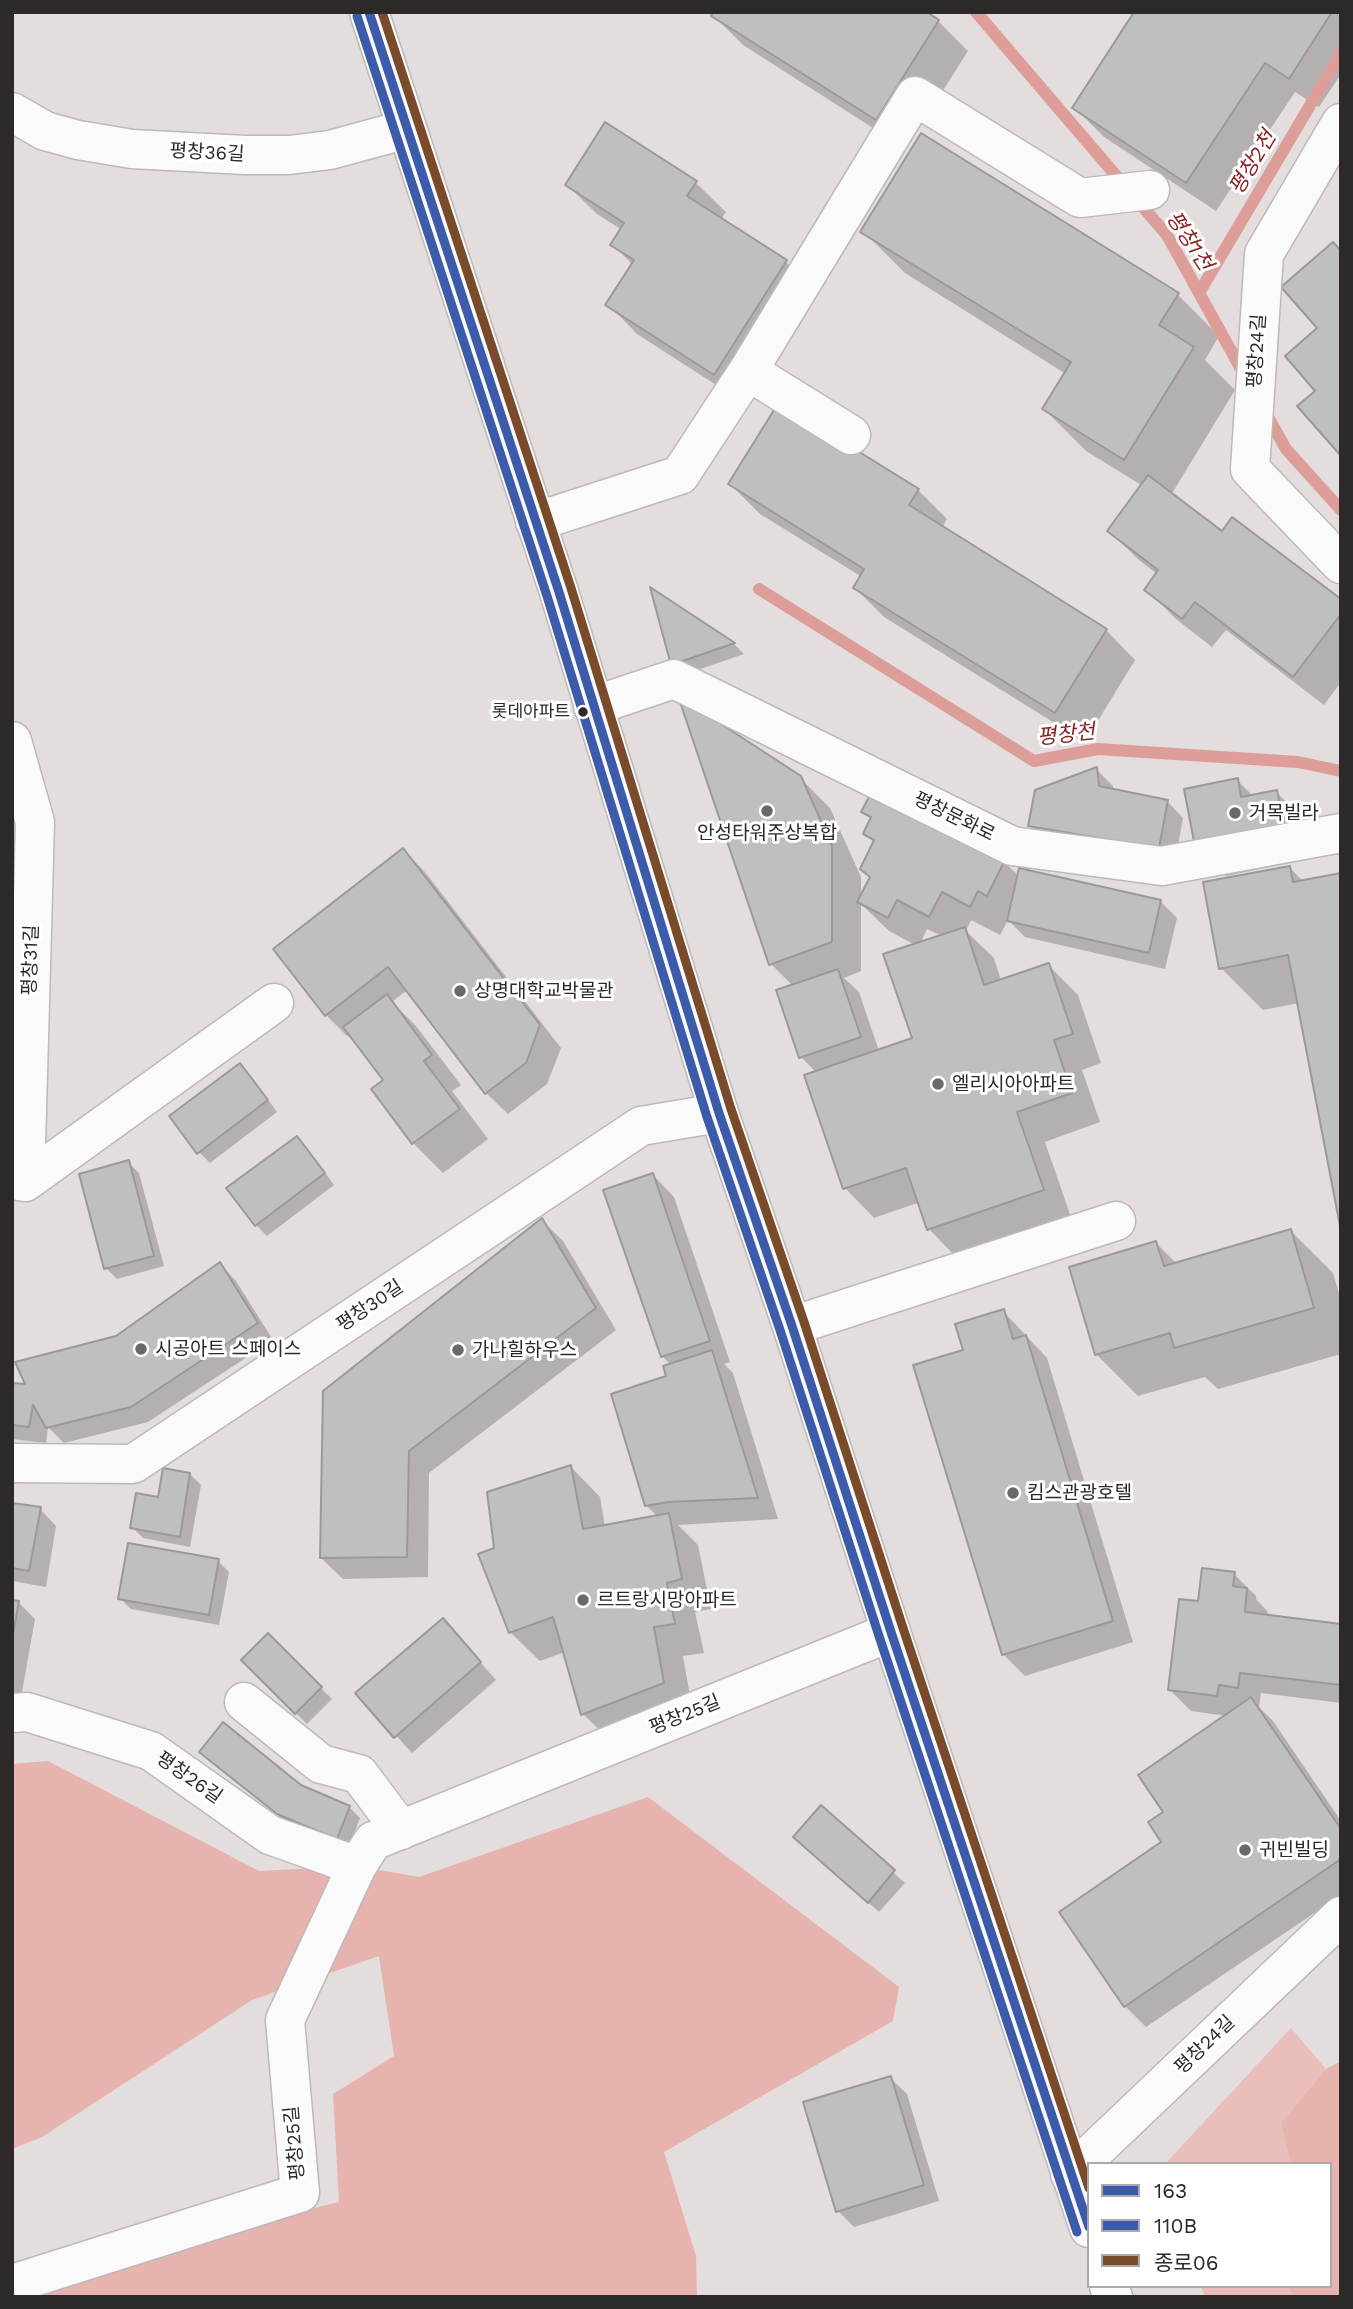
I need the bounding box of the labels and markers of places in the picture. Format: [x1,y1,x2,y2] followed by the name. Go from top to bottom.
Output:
[492,702,570,722] place label: 롯데아파트
[576,705,590,719] marker: 롯데아파트
[1249,802,1319,824] place label: 거목빌라
[759,803,775,819] marker: 안성타워주상복합
[1227,805,1243,821] marker: 거목빌라
[697,822,837,844] place label: 안성타워주상복합
[474,980,614,1002] place label: 상명대학교박물관
[452,983,468,999] marker: 상명대학교박물관
[952,1073,1074,1095] place label: 엘리시아아파트
[930,1076,946,1092] marker: 엘리시아아파트
[155,1338,301,1360] place label: 시공아트 스페이스
[472,1339,577,1361] place label: 가나힐하우스
[133,1341,149,1357] marker: 시공아트 스페이스
[450,1342,466,1358] marker: 가나힐하우스
[1027,1482,1132,1504] place label: 킴스관광호텔
[1005,1485,1021,1501] marker: 킴스관광호텔
[597,1589,737,1611] place label: 르트랑시망아파트
[575,1592,591,1608] marker: 르트랑시망아파트
[1259,1839,1329,1861] place label: 귀빈빌딩
[1237,1842,1253,1858] marker: 귀빈빌딩

